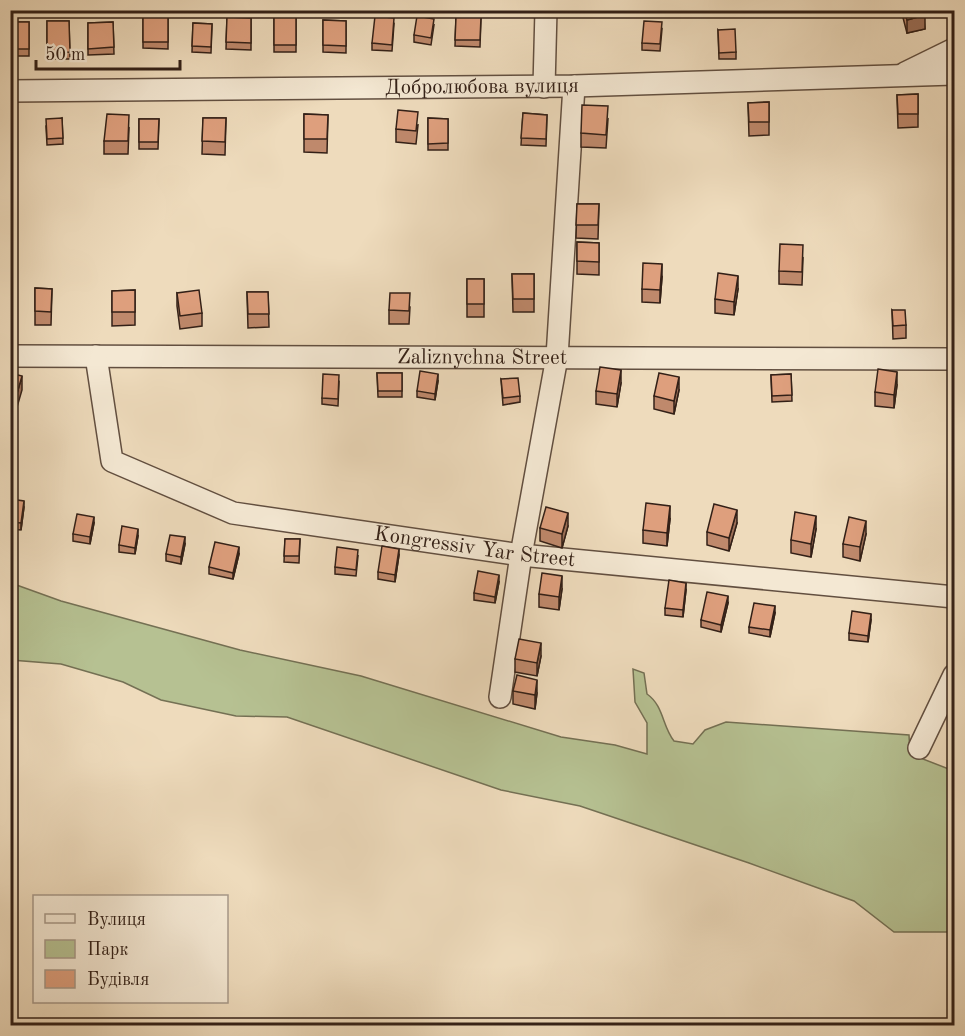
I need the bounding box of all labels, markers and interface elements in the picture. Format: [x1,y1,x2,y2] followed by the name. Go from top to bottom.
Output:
[36,33,180,71] scale bar
[45,46,85,64] text: 50 m
[385,75,579,98] street label: Добролюбова вулиця
[397,347,567,368] street label: Zaliznychna Street
[373,523,576,571] street label: Kongressiv Yar Street
[33,895,228,1003] legend
[87,911,146,929] text: Вулиця
[87,941,128,959] text: Парк
[87,971,149,989] text: Будівля

